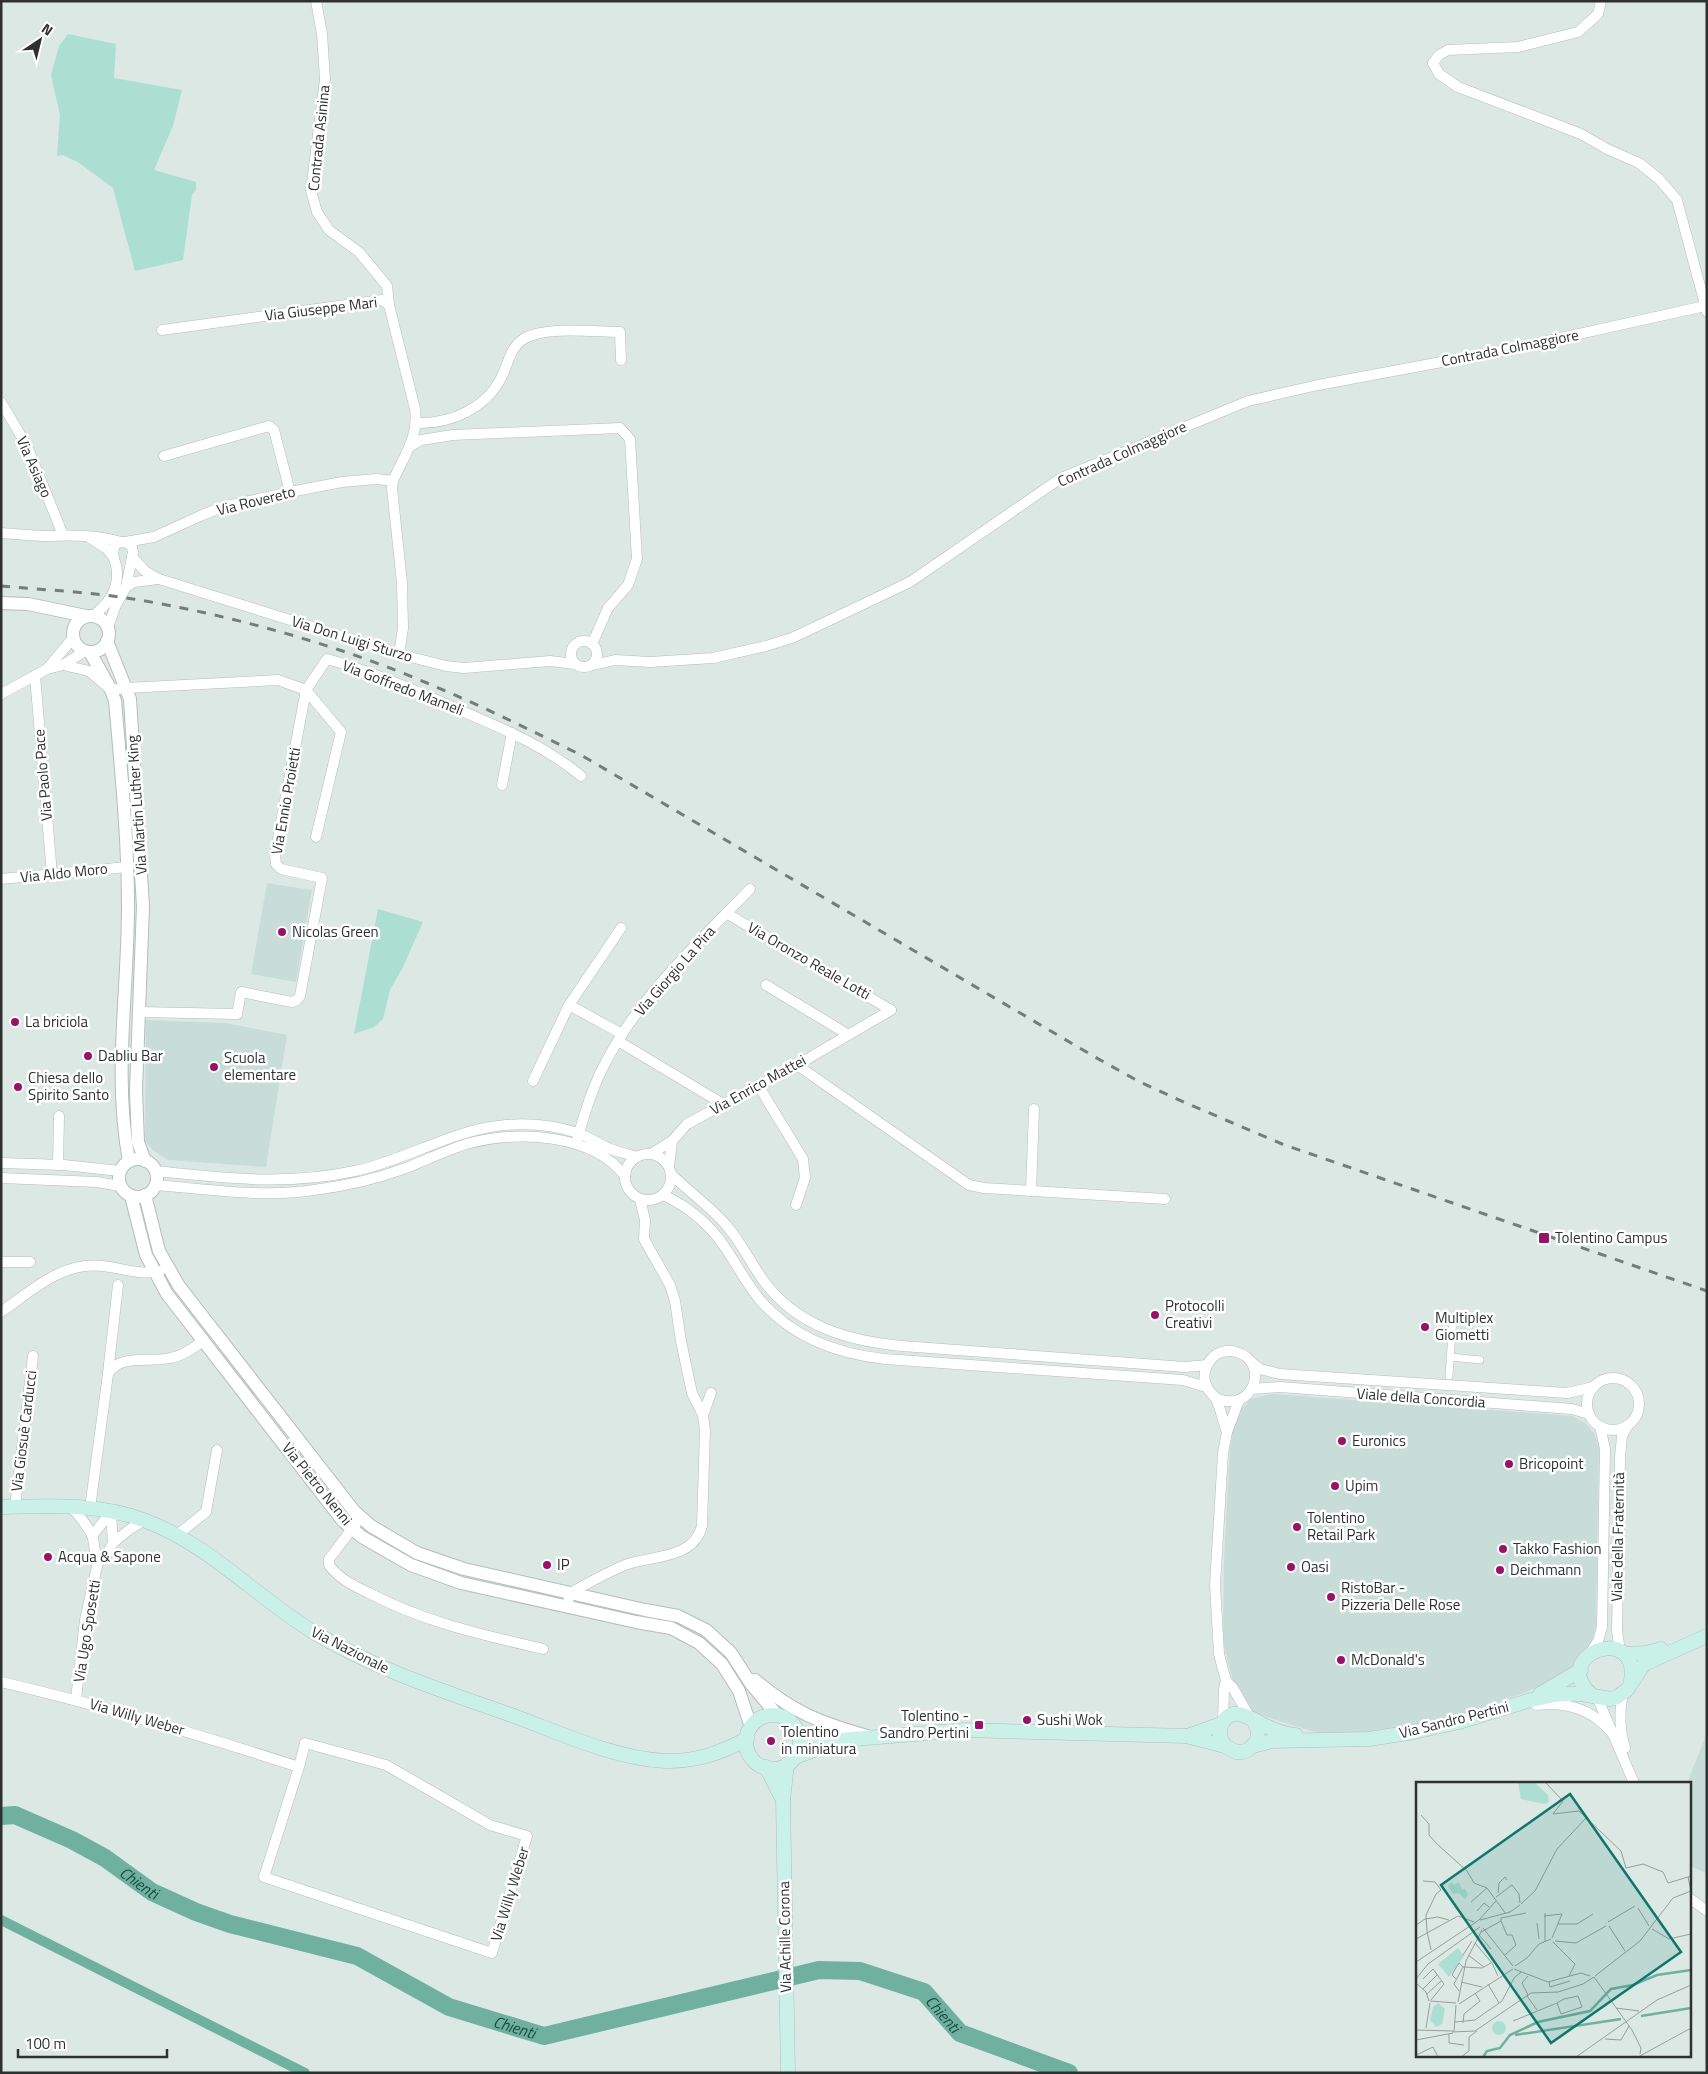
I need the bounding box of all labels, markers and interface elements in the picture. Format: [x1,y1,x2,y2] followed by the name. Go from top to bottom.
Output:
[15,15,65,65] north arrow
[38,18,58,40] text: N
[301,83,336,192] street label: Contrada Asinina
[263,290,378,327] street label: Via Giuseppe Mari
[1439,323,1580,372] street label: Contrada Colmaggiore
[1053,415,1190,492] street label: Contrada Colmaggiore
[11,432,58,501] street label: Via Asiago
[214,480,298,521] street label: Via Rovereto
[289,609,416,668] street label: Via Don Luigi Sturzo
[339,654,467,721] street label: Via Goffredo Mameli
[27,728,58,822] street label: Via Paolo Pace
[120,734,153,876] street label: Via Martin Luther King
[265,746,306,856] street label: Via Ennio Proietti
[19,856,109,889] street label: Via Aldo Moro
[743,916,875,1005] street label: Via Oronzo Reale Lotti
[292,920,379,943] place label: Nicolas Green
[629,920,721,1021] street label: Via Giorgio La Pira
[276,926,288,938] marker: Nicolas Green
[25,1010,89,1033] place label: La briciola
[9,1016,21,1028] marker: La briciola
[98,1044,163,1067] place label: Dabliu Bar
[224,1046,296,1086] place label: Scuola elementare
[705,1049,810,1121] street label: Via Enrico Mattei
[82,1050,94,1062] marker: Dabliu Bar
[208,1061,220,1073] marker: Scuola elementare
[28,1066,109,1106] place label: Chiesa dello Spirito Santo
[12,1081,24,1093] marker: Chiesa dello Spirito Santo
[1555,1226,1667,1249] place label: Tolentino Campus
[1537,1231,1551,1245] marker: Tolentino Campus
[1165,1294,1225,1334] place label: Protocolli Creativi
[1435,1306,1493,1346] place label: Multiplex Giometti
[1149,1309,1161,1321] marker: Protocolli Creativi
[1419,1321,1431,1333] marker: Multiplex Giometti
[5,1369,42,1493] street label: Via Giosuè Carducci
[1356,1382,1487,1414] street label: Viale della Concordia
[1352,1429,1406,1452] place label: Euronics
[1336,1435,1348,1447] marker: Euronics
[277,1437,358,1530] street label: Via Pietro Nenni
[1519,1452,1584,1475] place label: Bricopoint
[1503,1458,1515,1470] marker: Bricopoint
[1605,1472,1630,1602] street label: Viale della Fraternità
[1345,1474,1378,1497] place label: Upim
[1329,1480,1341,1492] marker: Upim
[1307,1506,1375,1546] place label: Tolentino Retail Park
[1291,1521,1303,1533] marker: Tolentino Retail Park
[1513,1537,1602,1560] place label: Takko Fashion
[1497,1543,1509,1555] marker: Takko Fashion
[58,1545,161,1568] place label: Acqua & Sapone
[42,1551,54,1563] marker: Acqua & Sapone
[557,1553,570,1576] place label: IP
[1301,1555,1329,1578] place label: Oasi
[1510,1558,1581,1581] place label: Deichmann
[541,1559,553,1571] marker: IP
[1285,1561,1297,1573] marker: Oasi
[1494,1564,1506,1576] marker: Deichmann
[1341,1576,1460,1616] place label: RistoBar - Pizzeria Delle Rose
[67,1578,106,1684] street label: Via Ugo Sposetti
[1325,1591,1337,1603] marker: RistoBar - Pizzeria Delle Rose
[307,1620,393,1679] street label: Via Nazionale
[1351,1648,1425,1671] place label: McDonald's
[1335,1654,1347,1666] marker: McDonald's
[87,1692,187,1741] street label: Via Willy Weber
[1397,1695,1511,1744] street label: Via Sandro Pertini
[880,1704,969,1744] place label: Tolentino - Sandro Pertini
[1037,1708,1103,1731] place label: Sushi Wok
[1021,1714,1033,1726] marker: Sushi Wok
[973,1719,985,1731] marker: Tolentino - Sandro Pertini
[781,1720,857,1760] place label: Tolentino in miniatura
[765,1735,777,1747] marker: Tolentino in miniatura
[1416,1782,1690,2056] inset map
[484,1844,535,1944] street label: Via Willy Weber
[115,1860,164,1906] water label: Chienti
[772,1880,797,1993] street label: Via Achille Corona
[920,1990,968,2039] water label: Chienti
[490,2009,540,2045] water label: Chienti
[18,2026,166,2058] scale bar
[25,2032,66,2055] text: 100 m

